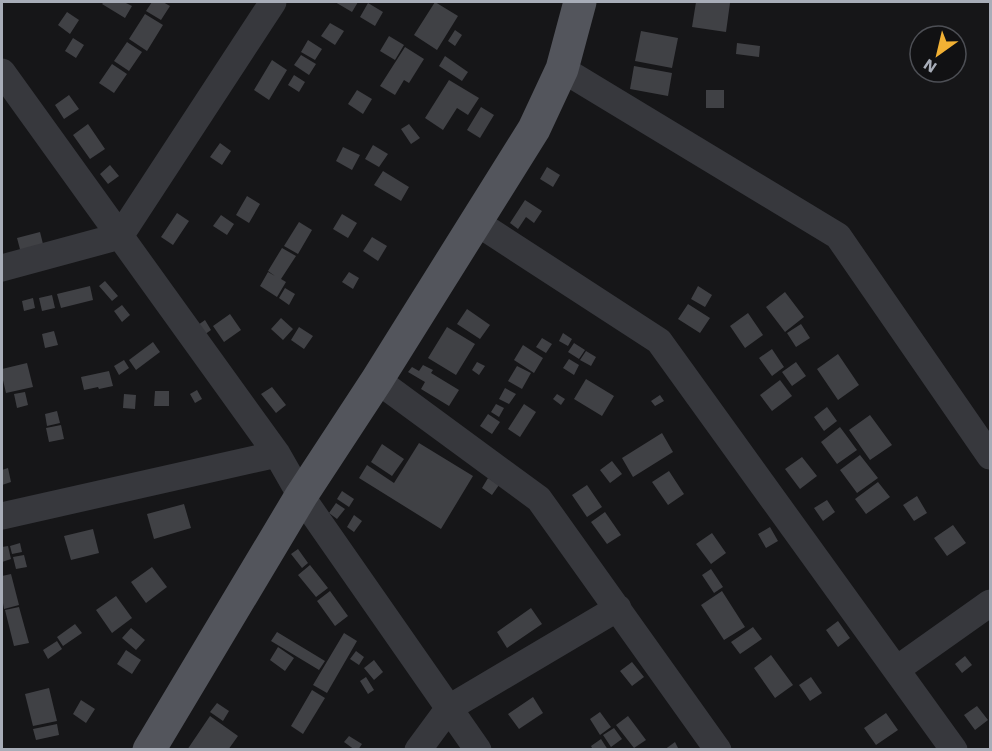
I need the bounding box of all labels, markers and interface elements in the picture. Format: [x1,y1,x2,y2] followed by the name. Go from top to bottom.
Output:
[908,24,968,84] north arrow
[920,55,940,77] text: N

